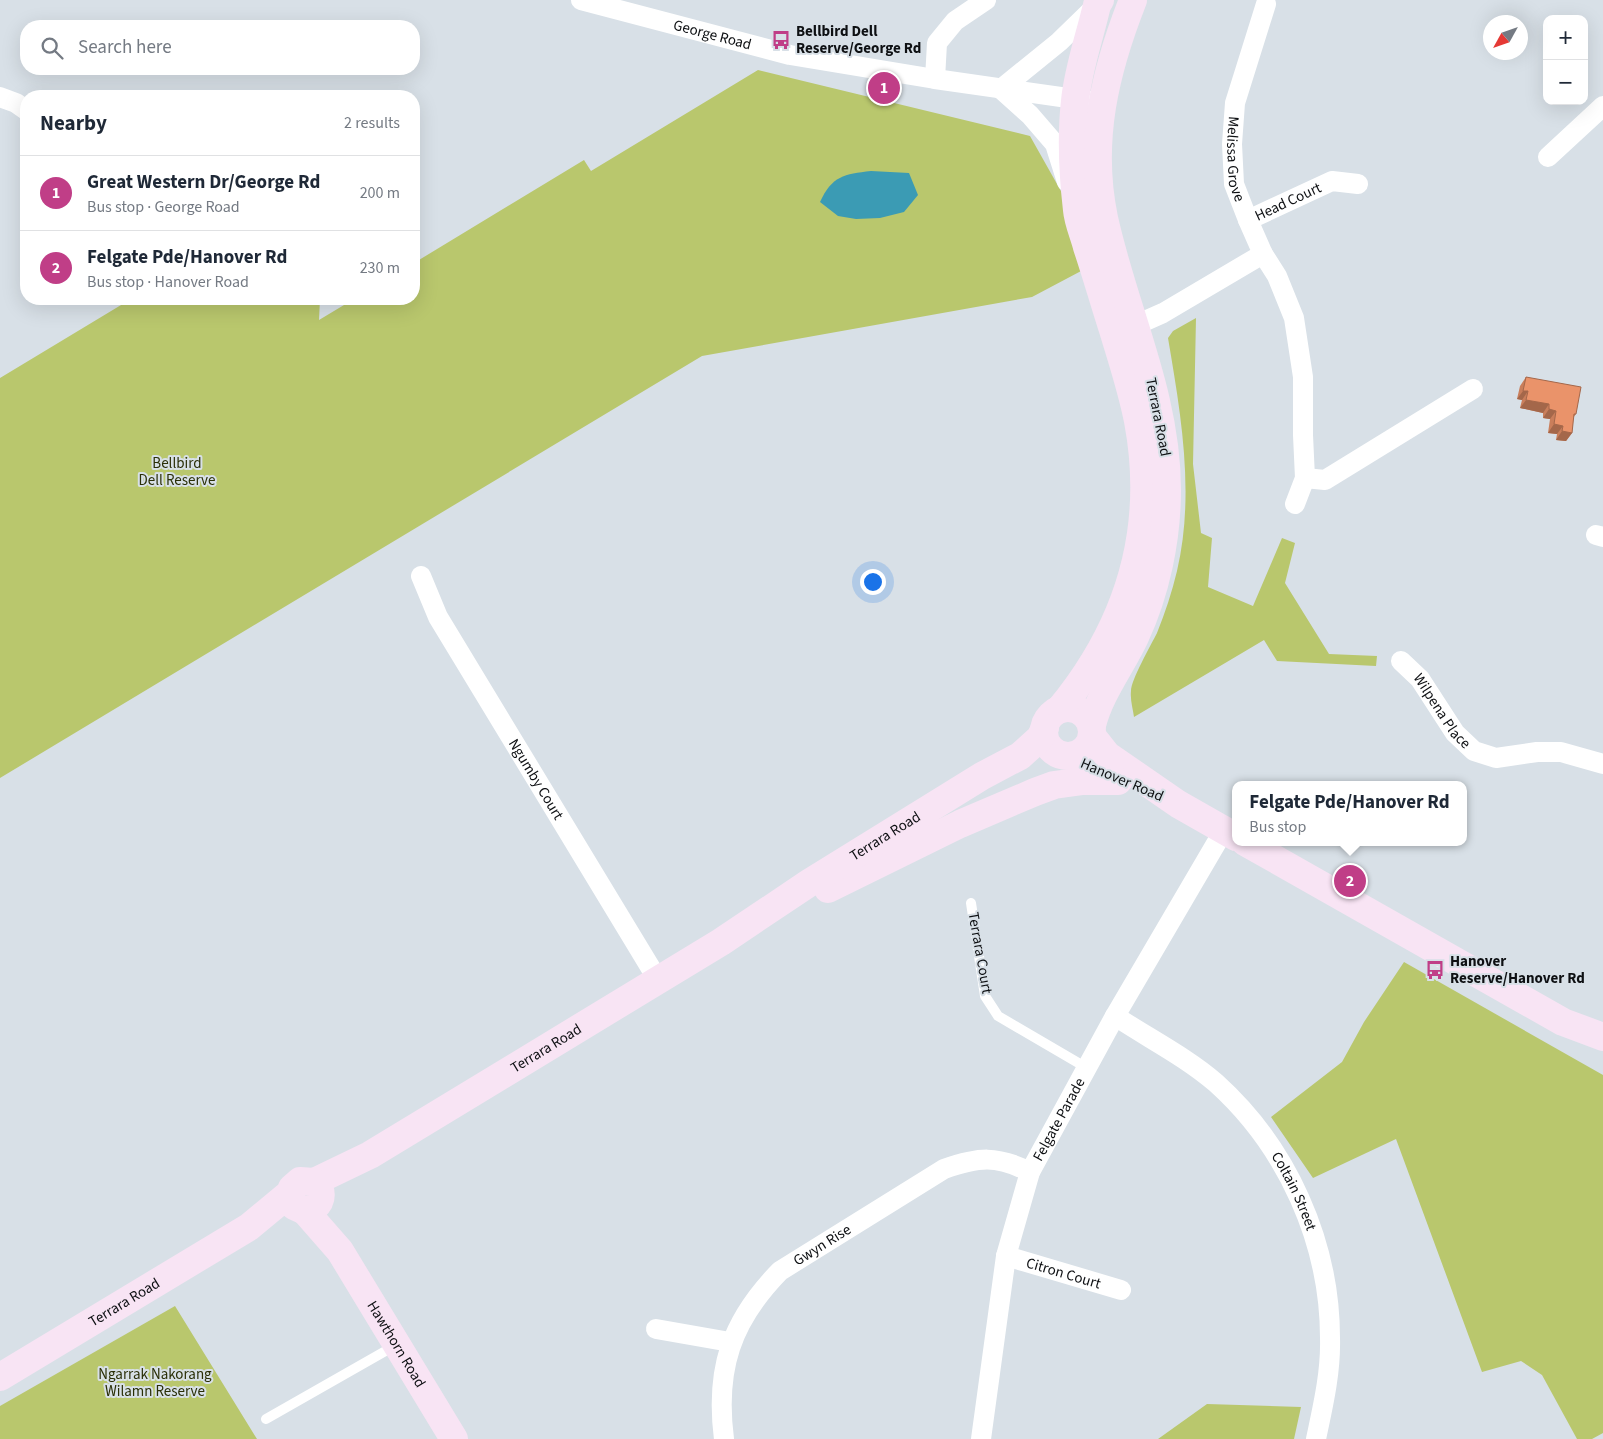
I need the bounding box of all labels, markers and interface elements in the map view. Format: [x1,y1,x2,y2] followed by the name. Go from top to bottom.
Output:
[671,14,754,55] street label: George Road
[1483,15,1528,60] north arrow
[1543,15,1588,105] map controls
[1543,15,1588,60] button: +
[20,20,420,75] search box
[796,21,921,59] place label: Bellbird Dell Reserve/George Rd
[770,29,792,51] bus stop icon: Bellbird Dell Reserve/George Rd
[38,34,66,62] icon: search
[78,34,172,61] text: Search here
[1543,60,1588,105] button: −
[868,69,900,107] pin: 1
[40,108,107,138] text: Nearby
[344,112,400,134] text: 2 results
[1221,116,1250,205] street label: Melissa Grove
[87,169,320,196] text: Great Western Dr/George Rd
[1251,177,1325,226] street label: Head Court
[52,182,60,204] text: 1
[360,182,400,204] text: 200 m
[87,196,240,218] text: Bus stop · George Road
[87,244,287,271] text: Felgate Pde/Hanover Rd
[52,257,60,279] text: 2
[360,257,400,279] text: 230 m
[87,271,249,293] text: Bus stop · Hanover Road
[1140,376,1176,458] street label: Terrara Road
[139,453,215,491] park label: Bellbird Dell Reserve
[860,569,886,595] your location
[1408,669,1476,753] street label: Wilpena Place
[504,735,569,824] street label: Ngumby Court
[1077,753,1167,807] street label: Hanover Road
[1232,781,1467,846] popup
[1249,789,1450,816] text: Felgate Pde/Hanover Rd
[845,806,924,866] street label: Terrara Road
[1249,816,1306,838] text: Bus stop
[1334,862,1366,900] pin: 2
[962,910,998,996] street label: Terrara Court
[1450,951,1585,989] place label: Hanover Reserve/Hanover Rd
[1424,959,1446,981] bus stop icon: Hanover Reserve/Hanover Rd
[506,1019,586,1078] street label: Terrara Road
[1027,1074,1090,1165] street label: Felgate Parade
[1266,1148,1322,1233] street label: Coltain Street
[789,1219,855,1271] street label: Gwyn Rise
[1024,1252,1103,1294] street label: Citron Court
[85,1273,164,1332] street label: Terrara Road
[362,1297,431,1392] street label: Hawthorn Road
[98,1364,212,1402] park label: Ngarrak Nakorang Wilamn Reserve

